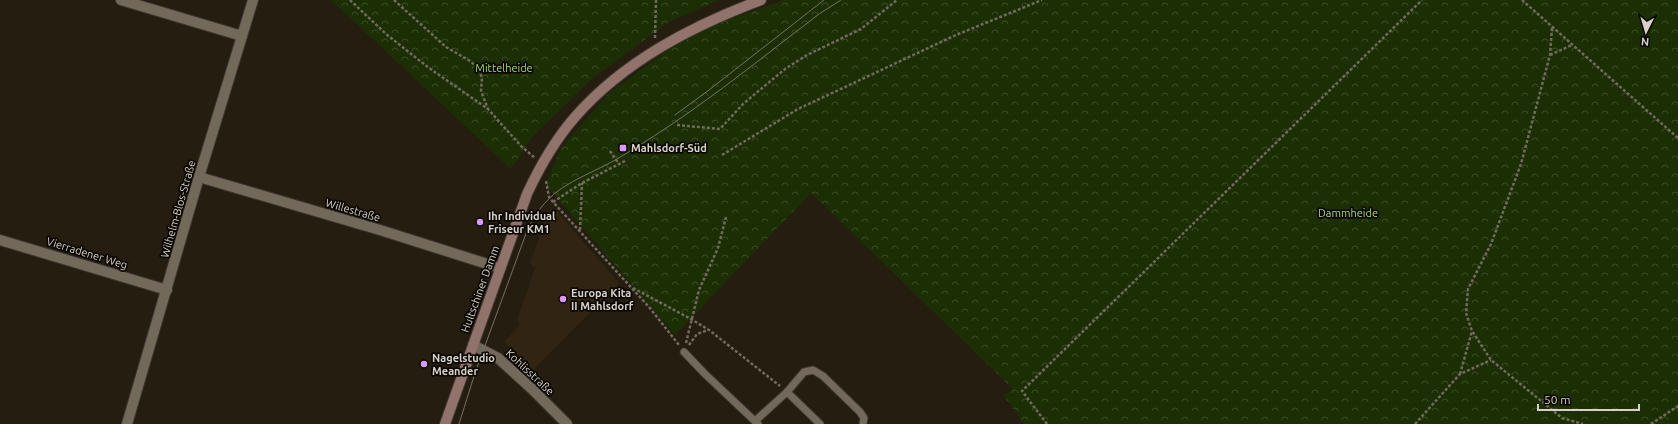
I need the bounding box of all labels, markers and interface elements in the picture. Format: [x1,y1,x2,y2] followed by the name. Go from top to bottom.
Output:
[1626,12,1666,52] north arrow
[1641,36,1650,48] text: N
[475,62,533,74] park label: Mittelheide
[631,142,707,154] place label: Mahlsdorf-Süd
[618,143,628,153] marker: Mahlsdorf-Süd
[158,159,198,259] street label: Wilhelm-Blos-Straße
[324,196,382,224] street label: Willestraße
[1318,207,1378,219] park label: Dammheide
[488,210,556,235] place label: Ihr Individual Friseur KM1
[475,217,485,227] marker: Ihr Individual Friseur KM1
[45,235,129,271] street label: Vierradener Weg
[459,244,501,334] street label: Hultschiner Damm
[571,287,634,312] place label: Europa Kita II Mahlsdorf
[558,294,568,304] marker: Europa Kita II Mahlsdorf
[504,347,556,397] street label: Kohlisstraße
[432,352,495,377] place label: Nagelstudio Meander
[419,359,429,369] marker: Nagelstudio Meander
[1538,386,1639,412] scale bar
[1544,393,1571,406] text: 50 m

